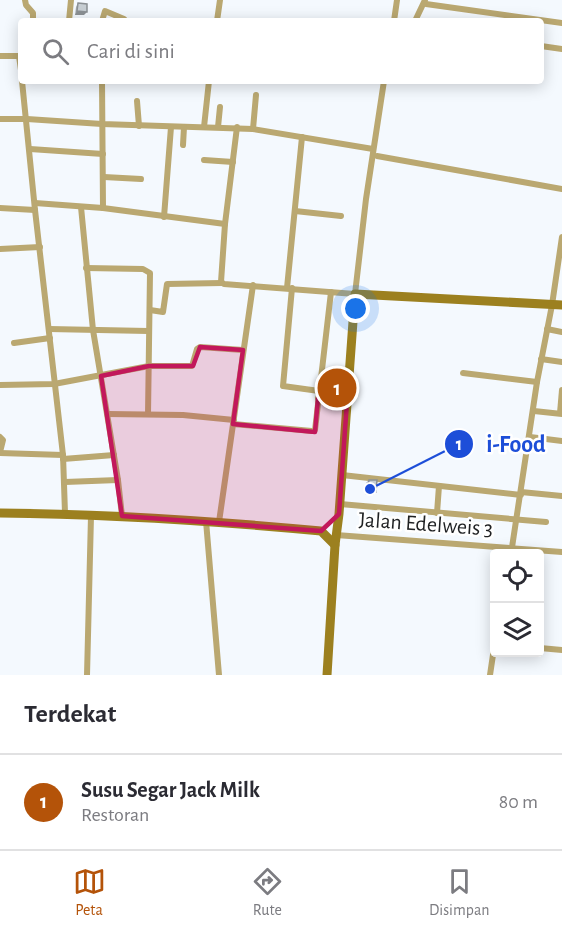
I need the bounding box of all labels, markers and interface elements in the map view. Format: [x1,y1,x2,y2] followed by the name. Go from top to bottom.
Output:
[18,18,544,84] search box
[39,35,72,68] icon: search
[87,40,175,62] text: Cari di sini
[341,294,370,323] your location
[318,366,356,410] pin: 1
[444,423,557,465] callout: i-Food
[486,433,546,457] text: i-Food
[456,436,462,454] text: 1
[358,508,494,540] street label: Jalan Edelweis 3
[490,549,544,657] map controls
[490,549,544,603] button: locate
[490,603,544,657] button: layers
[24,701,116,727] text: Terdekat
[81,779,260,801] text: Susu Segar Jack Milk
[40,792,47,812] text: 1
[499,792,538,812] text: 80 m
[81,805,149,825] text: Restoran
[73,865,106,920] tab: Peta
[251,865,284,920] tab: Rute
[429,865,489,920] tab: Disimpan

